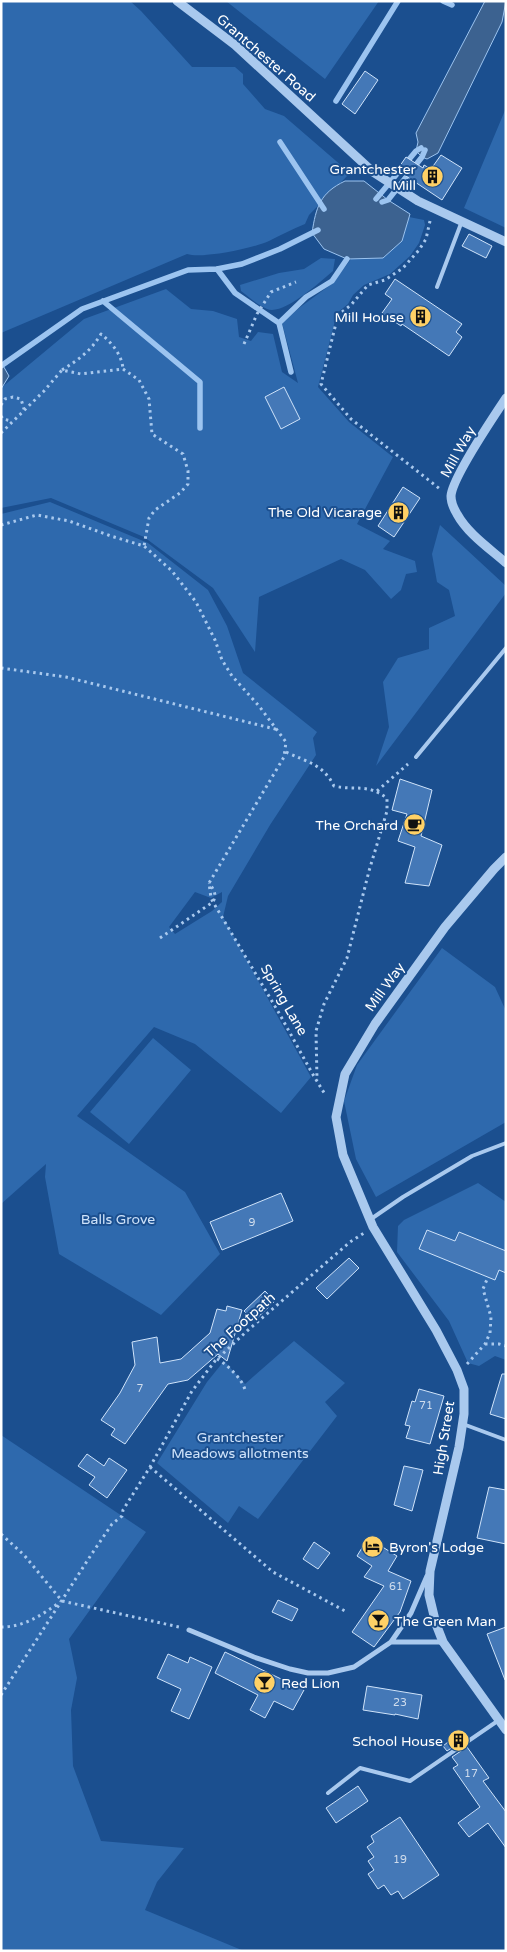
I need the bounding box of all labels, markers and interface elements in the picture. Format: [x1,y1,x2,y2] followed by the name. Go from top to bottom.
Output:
[213,10,319,106] street label: Grantchester Road
[329,161,417,194] place label: Grantchester Mill
[420,165,444,189] building icon: Grantchester Mill
[408,305,432,329] building icon: Mill House
[334,309,404,326] place label: Mill House
[437,423,479,481] street label: Mill Way
[386,500,410,524] building icon: The Old Vicarage
[268,504,382,521] place label: The Old Vicarage
[402,813,426,837] cafe icon: The Orchard
[315,817,398,834] place label: The Orchard
[362,959,409,1015] street label: Mill Way
[257,961,311,1039] street label: Spring Lane
[81,1211,155,1228] park label: Balls Grove
[249,1216,256,1229] house number: 9
[201,1289,279,1361] street label: The Footpath
[137,1382,144,1395] house number: 7
[419,1399,433,1412] house number: 71
[430,1399,458,1476] street label: High Street
[171,1429,309,1462] park label: Grantchester Meadows allotments
[361,1535,385,1559] hotel icon: Byron's Lodge
[389,1539,484,1556] place label: Byron's Lodge
[389,1580,403,1593] house number: 61
[366,1609,390,1633] bar icon: The Green Man
[394,1613,496,1630] place label: The Green Man
[253,1671,277,1695] bar icon: Red Lion
[281,1675,340,1692] place label: Red Lion
[393,1696,407,1709] house number: 23
[447,1729,471,1753] building icon: School House
[352,1733,443,1750] place label: School House
[464,1767,478,1780] house number: 17
[393,1853,407,1866] house number: 19

